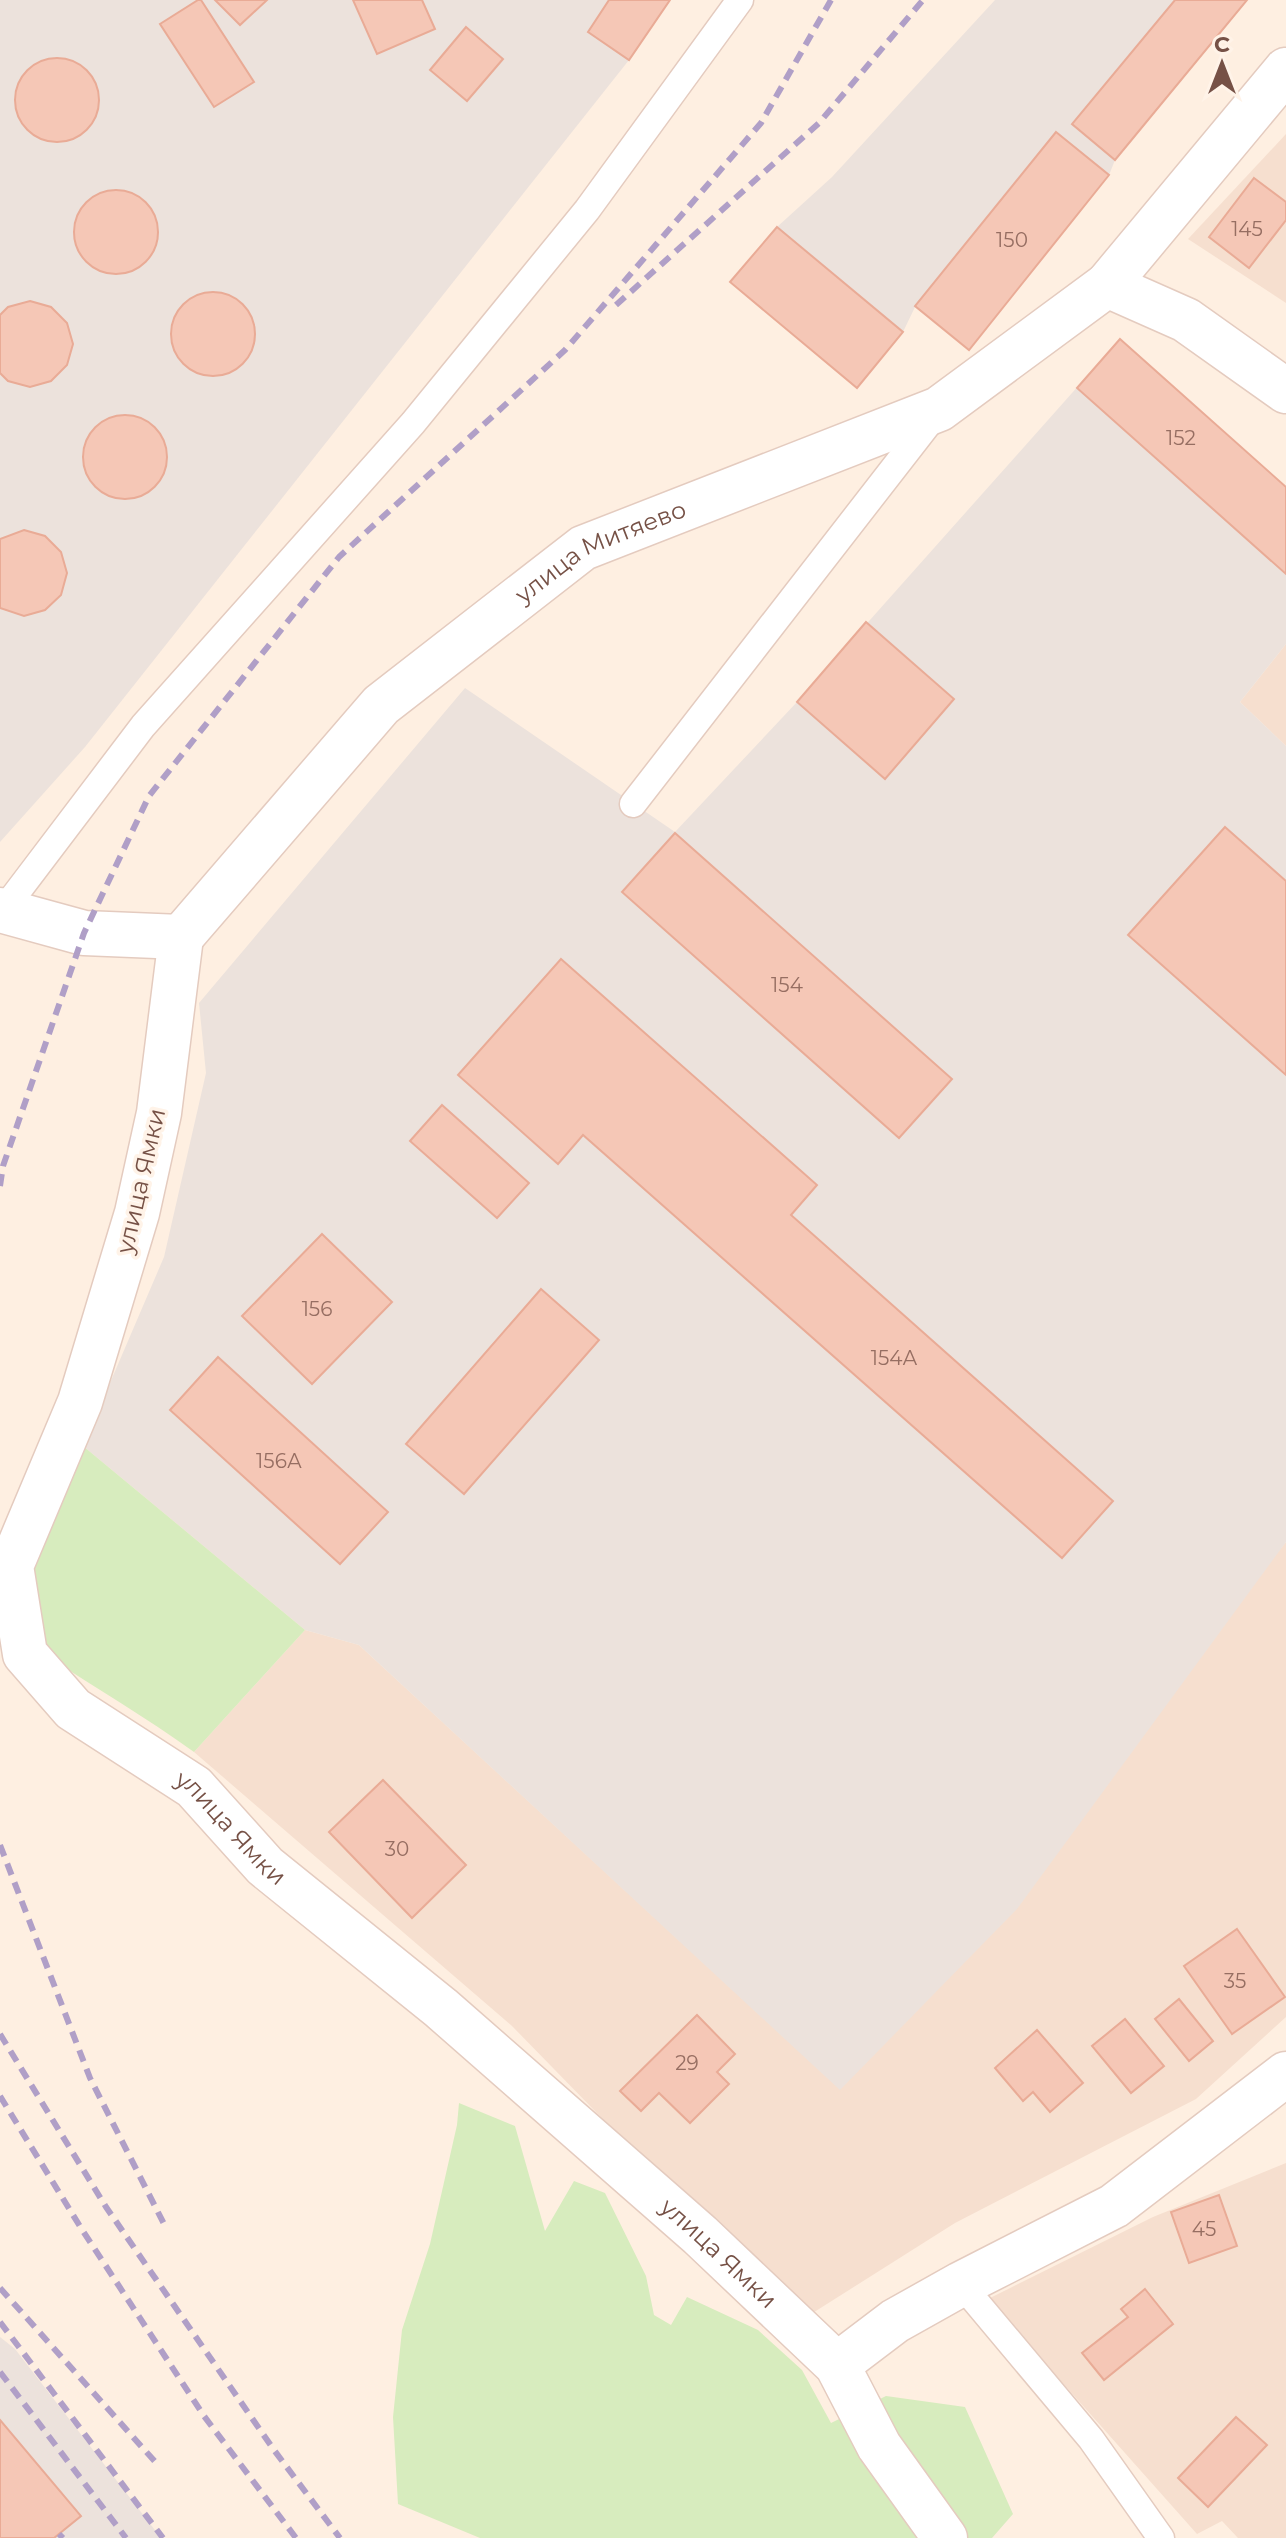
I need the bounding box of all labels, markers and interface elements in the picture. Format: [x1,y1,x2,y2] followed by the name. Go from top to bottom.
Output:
[1182,24,1262,104] north arrow
[1214,31,1230,58] text: С
[1231,217,1263,241] house number: 145
[996,228,1028,252] house number: 150
[1166,426,1196,450] house number: 152
[508,494,690,610] street label: улица Митяево
[771,973,803,997] house number: 154
[109,1105,171,1257] street label: улица Ямки
[302,1297,332,1321] house number: 156
[871,1346,917,1370] house number: 154А
[256,1449,302,1473] house number: 156А
[169,1763,292,1891] street label: улица Ямки
[385,1837,409,1861] house number: 30
[1224,1969,1246,1993] house number: 35
[675,2051,699,2075] house number: 29
[654,2191,783,2314] street label: улица Ямки
[1192,2217,1216,2241] house number: 45

